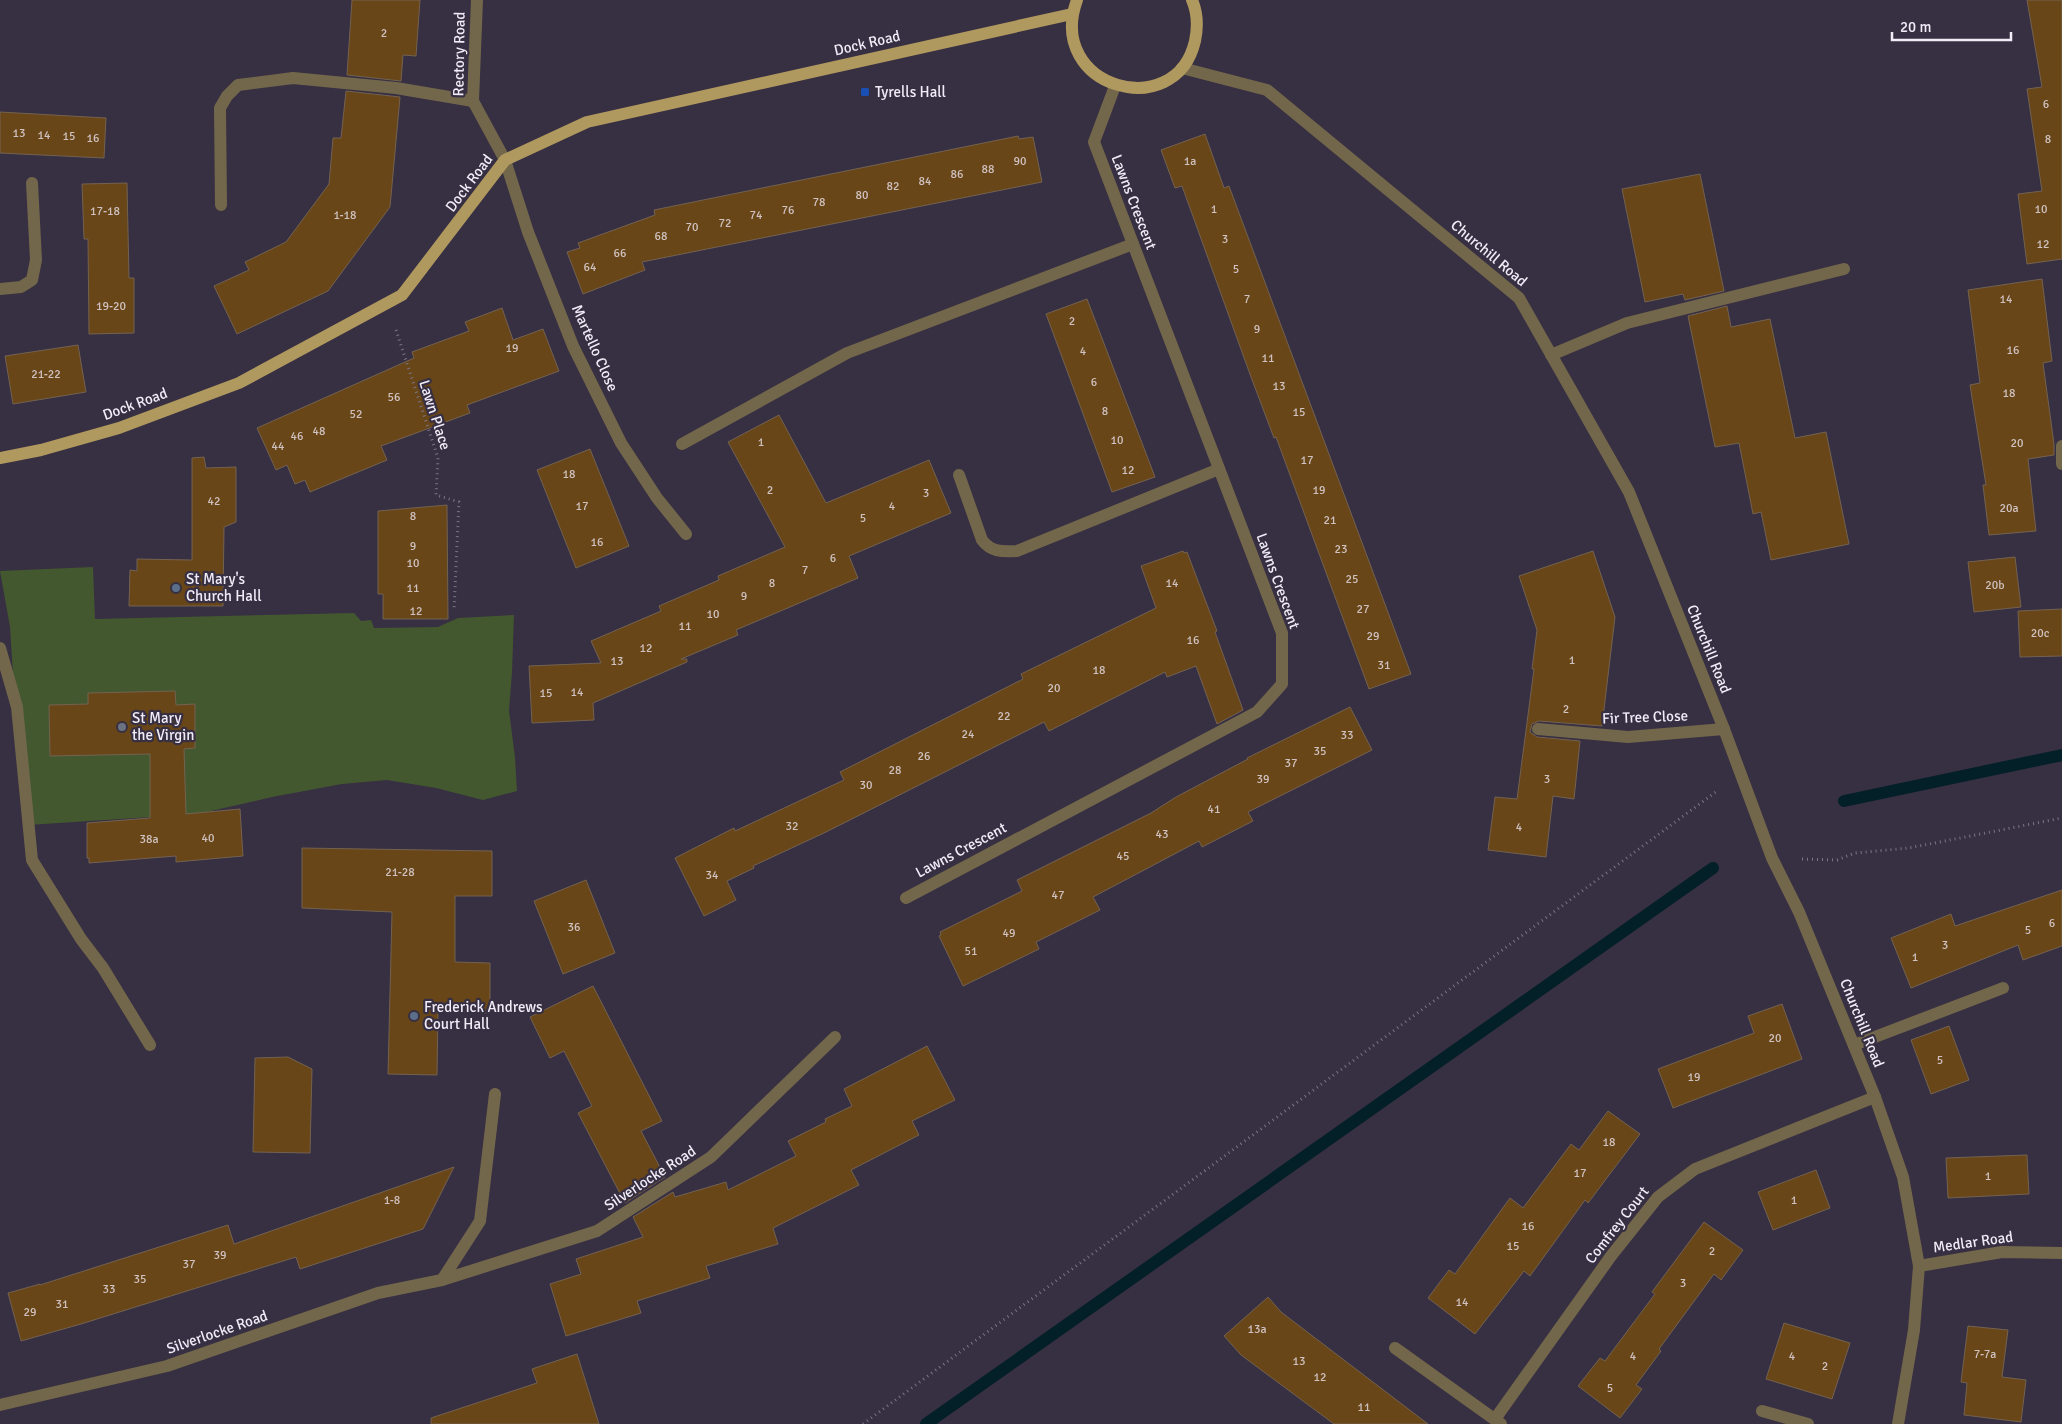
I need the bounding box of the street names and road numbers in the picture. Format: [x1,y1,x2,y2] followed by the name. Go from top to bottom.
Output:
[449,11,469,96] street label: Rectory Road
[832,27,902,59] street label: Dock Road
[441,151,497,215] street label: Dock Road
[1108,152,1160,252] street label: Lawns Crescent
[1447,216,1531,290] street label: Churchill Road
[568,302,622,394] street label: Martello Close
[415,378,455,452] street label: Lawn Place
[100,384,170,424] street label: Dock Road
[1252,531,1304,631] street label: Lawns Crescent
[1683,602,1735,696] street label: Churchill Road
[1602,707,1688,727] street label: Fir Tree Close
[912,819,1010,881] street label: Lawns Crescent
[1836,976,1888,1070] street label: Churchill Road
[601,1142,699,1214] street label: Silverlocke Road
[1581,1183,1653,1267] street label: Comfrey Court
[1932,1227,2014,1257] street label: Medlar Road
[164,1306,270,1358] street label: Silverlocke Road

